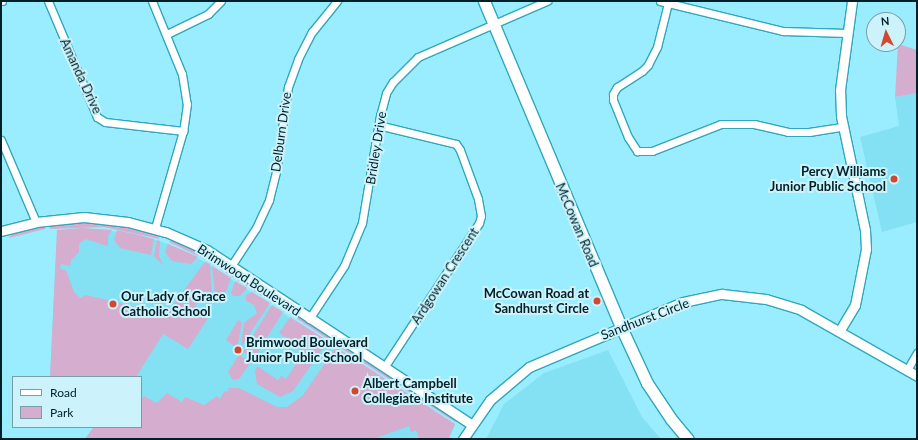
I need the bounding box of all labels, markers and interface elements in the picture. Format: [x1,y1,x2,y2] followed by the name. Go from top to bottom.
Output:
[866,12,906,52] north arrow
[880,14,890,27] text: N
[57,36,105,116] street label: Amanda Drive
[268,91,294,173] street label: Delburn Drive
[362,110,390,186] street label: Bridley Drive
[770,164,886,195] place label: Percy Williams Junior Public School
[889,174,899,184] marker: Percy Williams Junior Public School
[552,181,602,269] street label: McCowan Road
[408,225,482,327] street label: Ardgowan Crescent
[195,241,303,319] street label: Brimwood Boulevard
[484,286,589,317] place label: McCowan Road at Sandhurst Circle
[121,289,226,320] place label: Our Lady of Grace Catholic School
[599,295,691,343] street label: Sandhurst Circle
[592,296,602,306] marker: McCowan Road at Sandhurst Circle
[108,299,118,309] marker: Our Lady of Grace Catholic School
[246,335,368,366] place label: Brimwood Boulevard Junior Public School
[233,345,243,355] marker: Brimwood Boulevard Junior Public School
[12,376,142,428] legend
[363,376,473,407] place label: Albert Campbell Collegiate Institute
[50,385,77,400] text: Road
[350,386,360,396] marker: Albert Campbell Collegiate Institute
[50,405,73,420] text: Park

